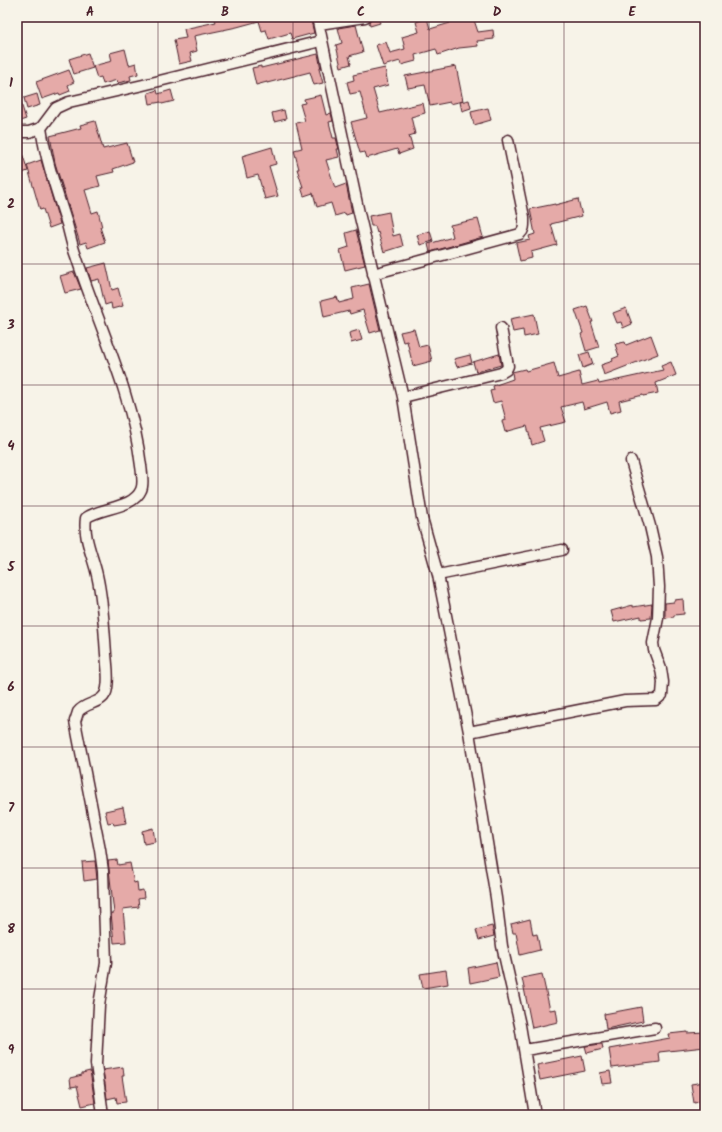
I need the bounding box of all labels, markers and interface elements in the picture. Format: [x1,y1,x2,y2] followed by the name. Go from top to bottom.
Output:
[86,2,94,23] text: A
[221,2,229,23] text: B
[357,2,365,23] text: C
[493,2,502,23] text: D
[628,2,636,23] text: E
[9,73,13,94] text: 1
[7,194,15,215] text: 2
[6,315,15,336] text: 3
[7,436,15,457] text: 4
[7,557,16,578] text: 5
[7,677,15,698] text: 6
[8,798,15,819] text: 7
[7,919,15,940] text: 8
[8,1040,15,1061] text: 9

